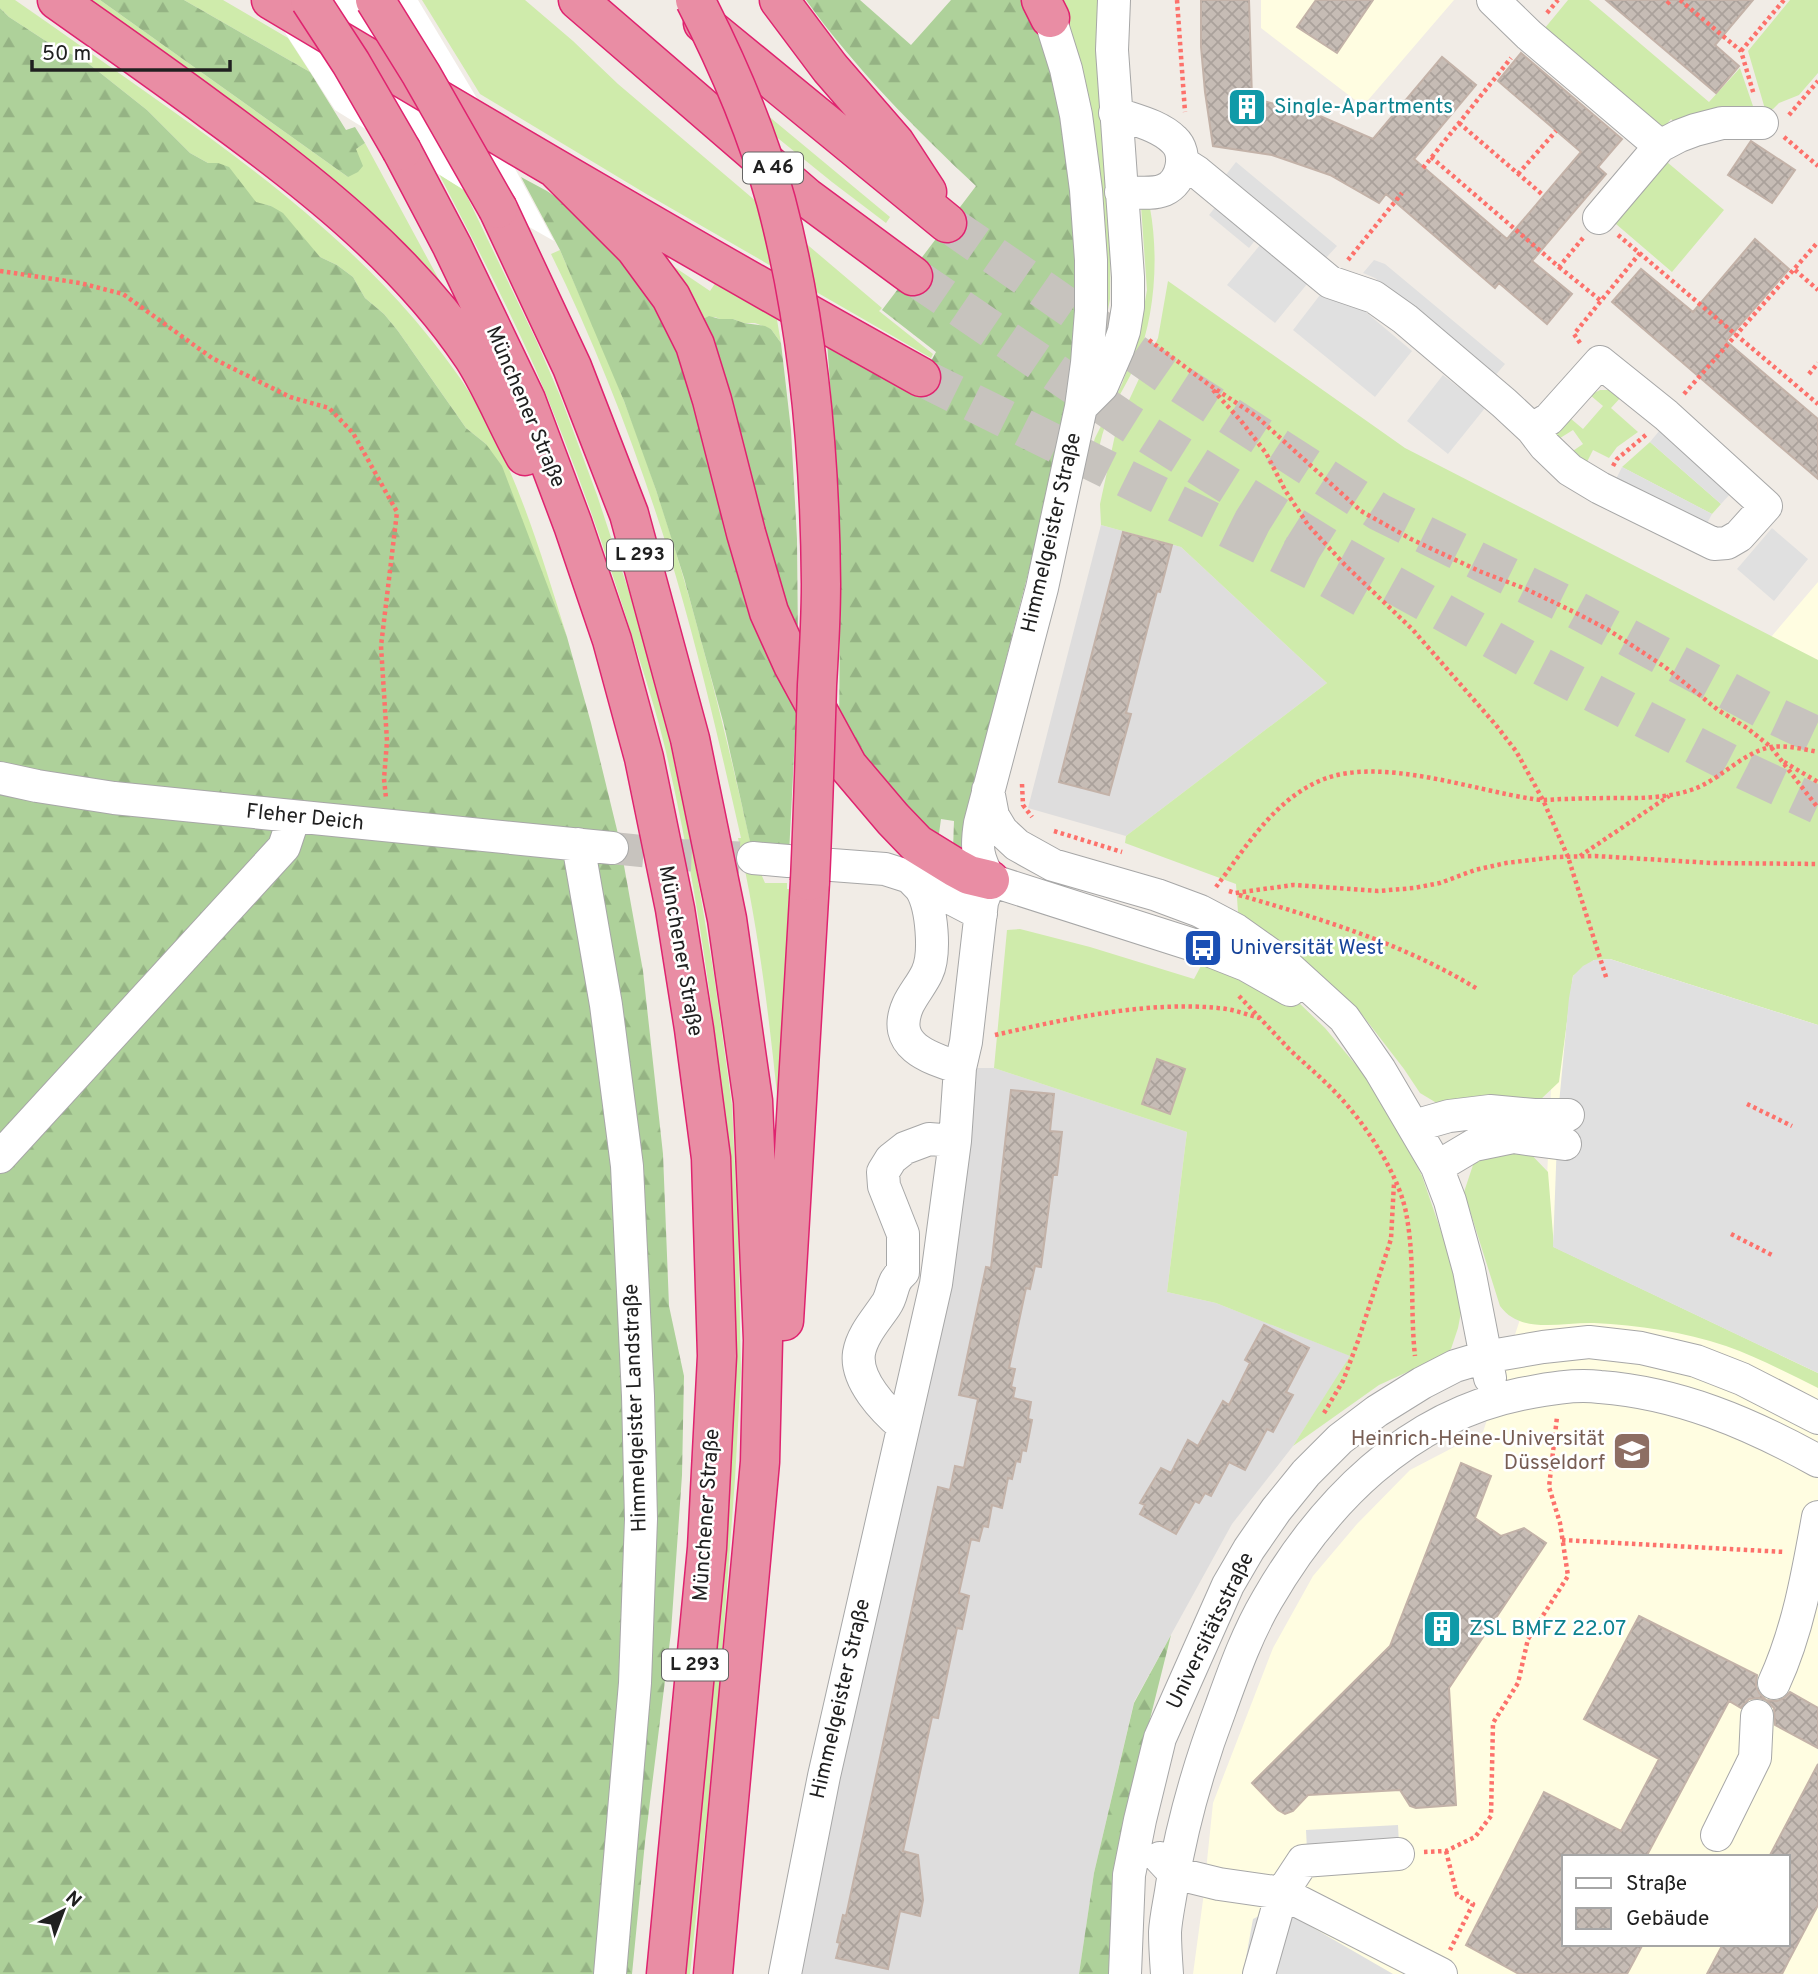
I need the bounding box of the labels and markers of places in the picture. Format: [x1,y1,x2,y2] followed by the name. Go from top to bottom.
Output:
[1226,86,1268,128] building icon: Single-Apartments
[1274,94,1453,121] place label: Single-Apartments
[1182,927,1224,969] bus stop icon: Universität West
[1230,935,1384,962] place label: Universität West
[1351,1426,1605,1477] place label: Heinrich-Heine-Universität Düsseldorf
[1611,1430,1653,1472] school or university icon: Heinrich-Heine-Universität Düsseldorf
[1421,1608,1463,1650] building icon: ZSL BMFZ 22.07
[1469,1616,1626,1643] place label: ZSL BMFZ 22.07

